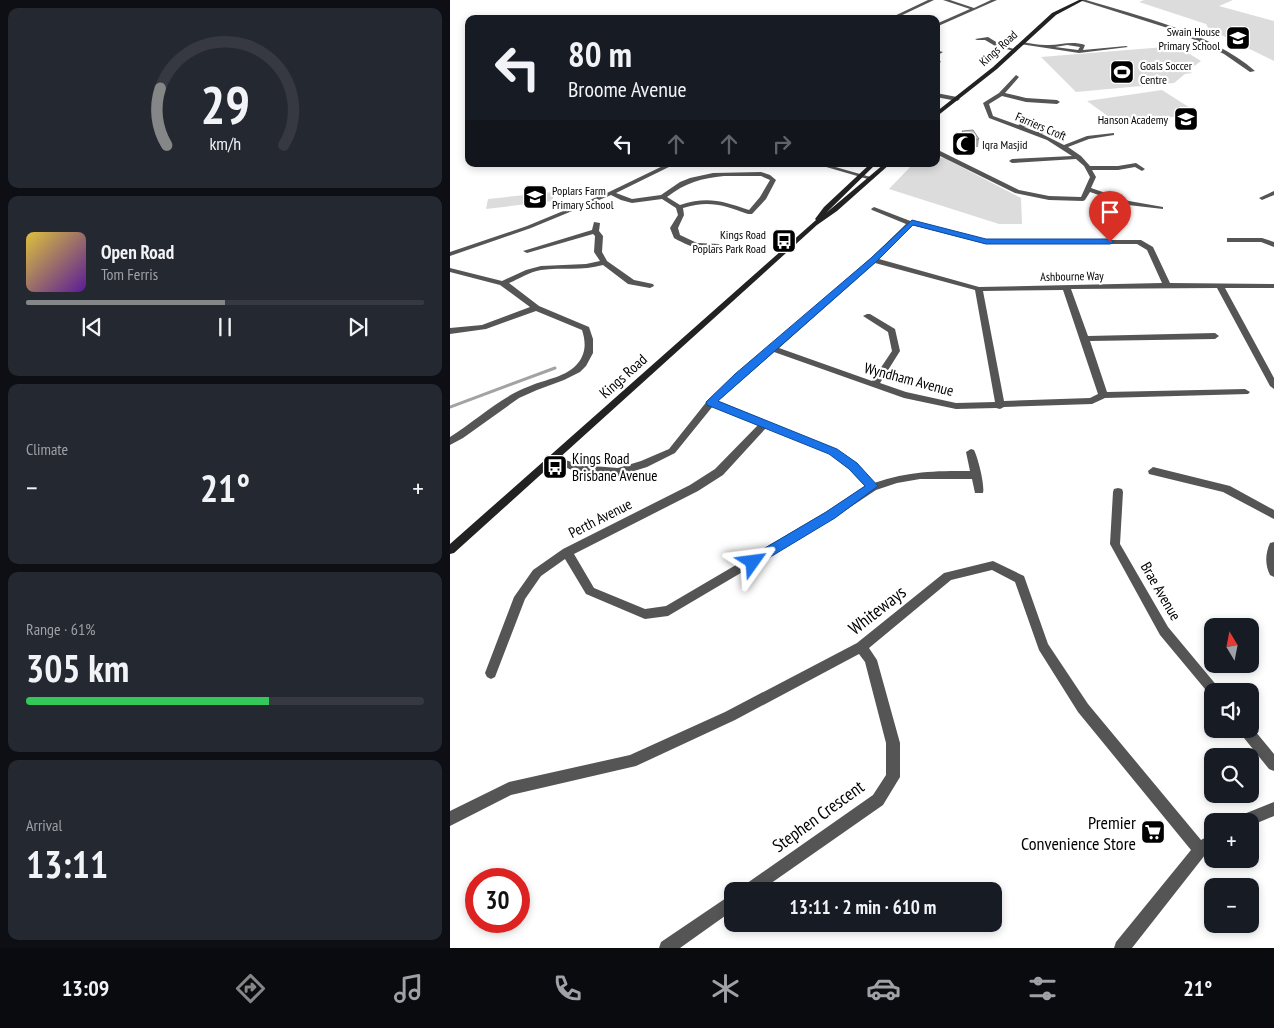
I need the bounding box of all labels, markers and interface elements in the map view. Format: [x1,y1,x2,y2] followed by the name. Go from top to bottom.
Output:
[1159,24,1220,53] place label: Swain House Primary School
[1225,25,1251,51] school or university icon: Swain House Primary School
[976,27,1020,69] street label: Kings Road
[568,31,632,77] text: 80 m
[485,35,550,100] icon: left
[1140,58,1193,87] place label: Goals Soccer Centre
[1109,59,1135,85] sports icon: Goals Soccer Centre
[200,71,250,138] text: 29
[568,75,687,103] text: Broome Avenue
[1173,106,1199,132] school or university icon: Hanson Academy
[1013,109,1069,144] street label: Farriers Croft
[1098,112,1168,127] place label: Hanson Academy
[609,130,637,158] icon: left
[662,130,690,158] icon: ahead
[715,130,743,158] icon: ahead
[768,130,796,158] icon: right
[951,131,977,157] mosque icon: Iqra Masjid
[209,132,241,155] text: km/h
[982,137,1028,152] place label: Iqra Masjid
[552,183,614,212] place label: Poplars Farm Primary School
[522,184,548,210] school or university icon: Poplars Farm Primary School
[1089,191,1131,242] pin
[1096,198,1124,226] icon: arrive
[692,227,766,256] place label: Kings Road Poplars Park Road
[771,228,797,254] bus stop icon: Kings Road Poplars Park Road
[101,240,174,264] text: Open Road
[101,264,158,284] text: Tom Ferris
[1040,268,1104,284] street label: Ashbourne Way
[78,313,106,341] icon: previous
[211,313,239,341] icon: pause
[344,313,372,341] icon: next
[595,350,651,402] street label: Kings Road
[862,358,956,400] street label: Wyndham Avenue
[26,439,68,459] text: Climate
[572,449,658,485] place label: Kings Road Brisbane Avenue
[542,454,568,480] bus stop icon: Kings Road Brisbane Avenue
[200,463,250,512] text: 21°
[26,469,38,506] text: −
[412,469,424,506] text: +
[565,494,635,542] street label: Perth Avenue
[726,535,778,587] position arrow
[1137,558,1185,624] street label: Brae Avenue
[844,580,910,640] street label: Whiteways
[1204,618,1259,672] north arrow
[1204,618,1259,933] map controls
[26,619,95,639] text: Range · 61%
[26,643,129,692] text: 305 km
[1204,683,1259,738] button: sound
[1204,748,1259,803] button: search
[768,775,868,857] street label: Stephen Crescent
[1021,811,1136,855] place label: Premier Convenience Store
[1204,813,1259,868] button: +
[26,815,62,835] text: Arrival
[1140,819,1166,845] supermarket icon: Premier Convenience Store
[26,839,108,888] text: 13:11
[465,868,530,933] speed limit sign: 30
[1204,878,1259,933] button: −
[790,895,936,919] text: 13:11 · 2 min · 610 m
[233,971,268,1006] icon: directions
[391,971,426,1006] icon: music
[550,971,585,1006] icon: phone
[708,971,743,1006] icon: climate
[866,971,901,1006] icon: car
[1025,971,1060,1006] icon: filters
[62,974,109,1002] text: 13:09
[1183,974,1212,1002] text: 21°

